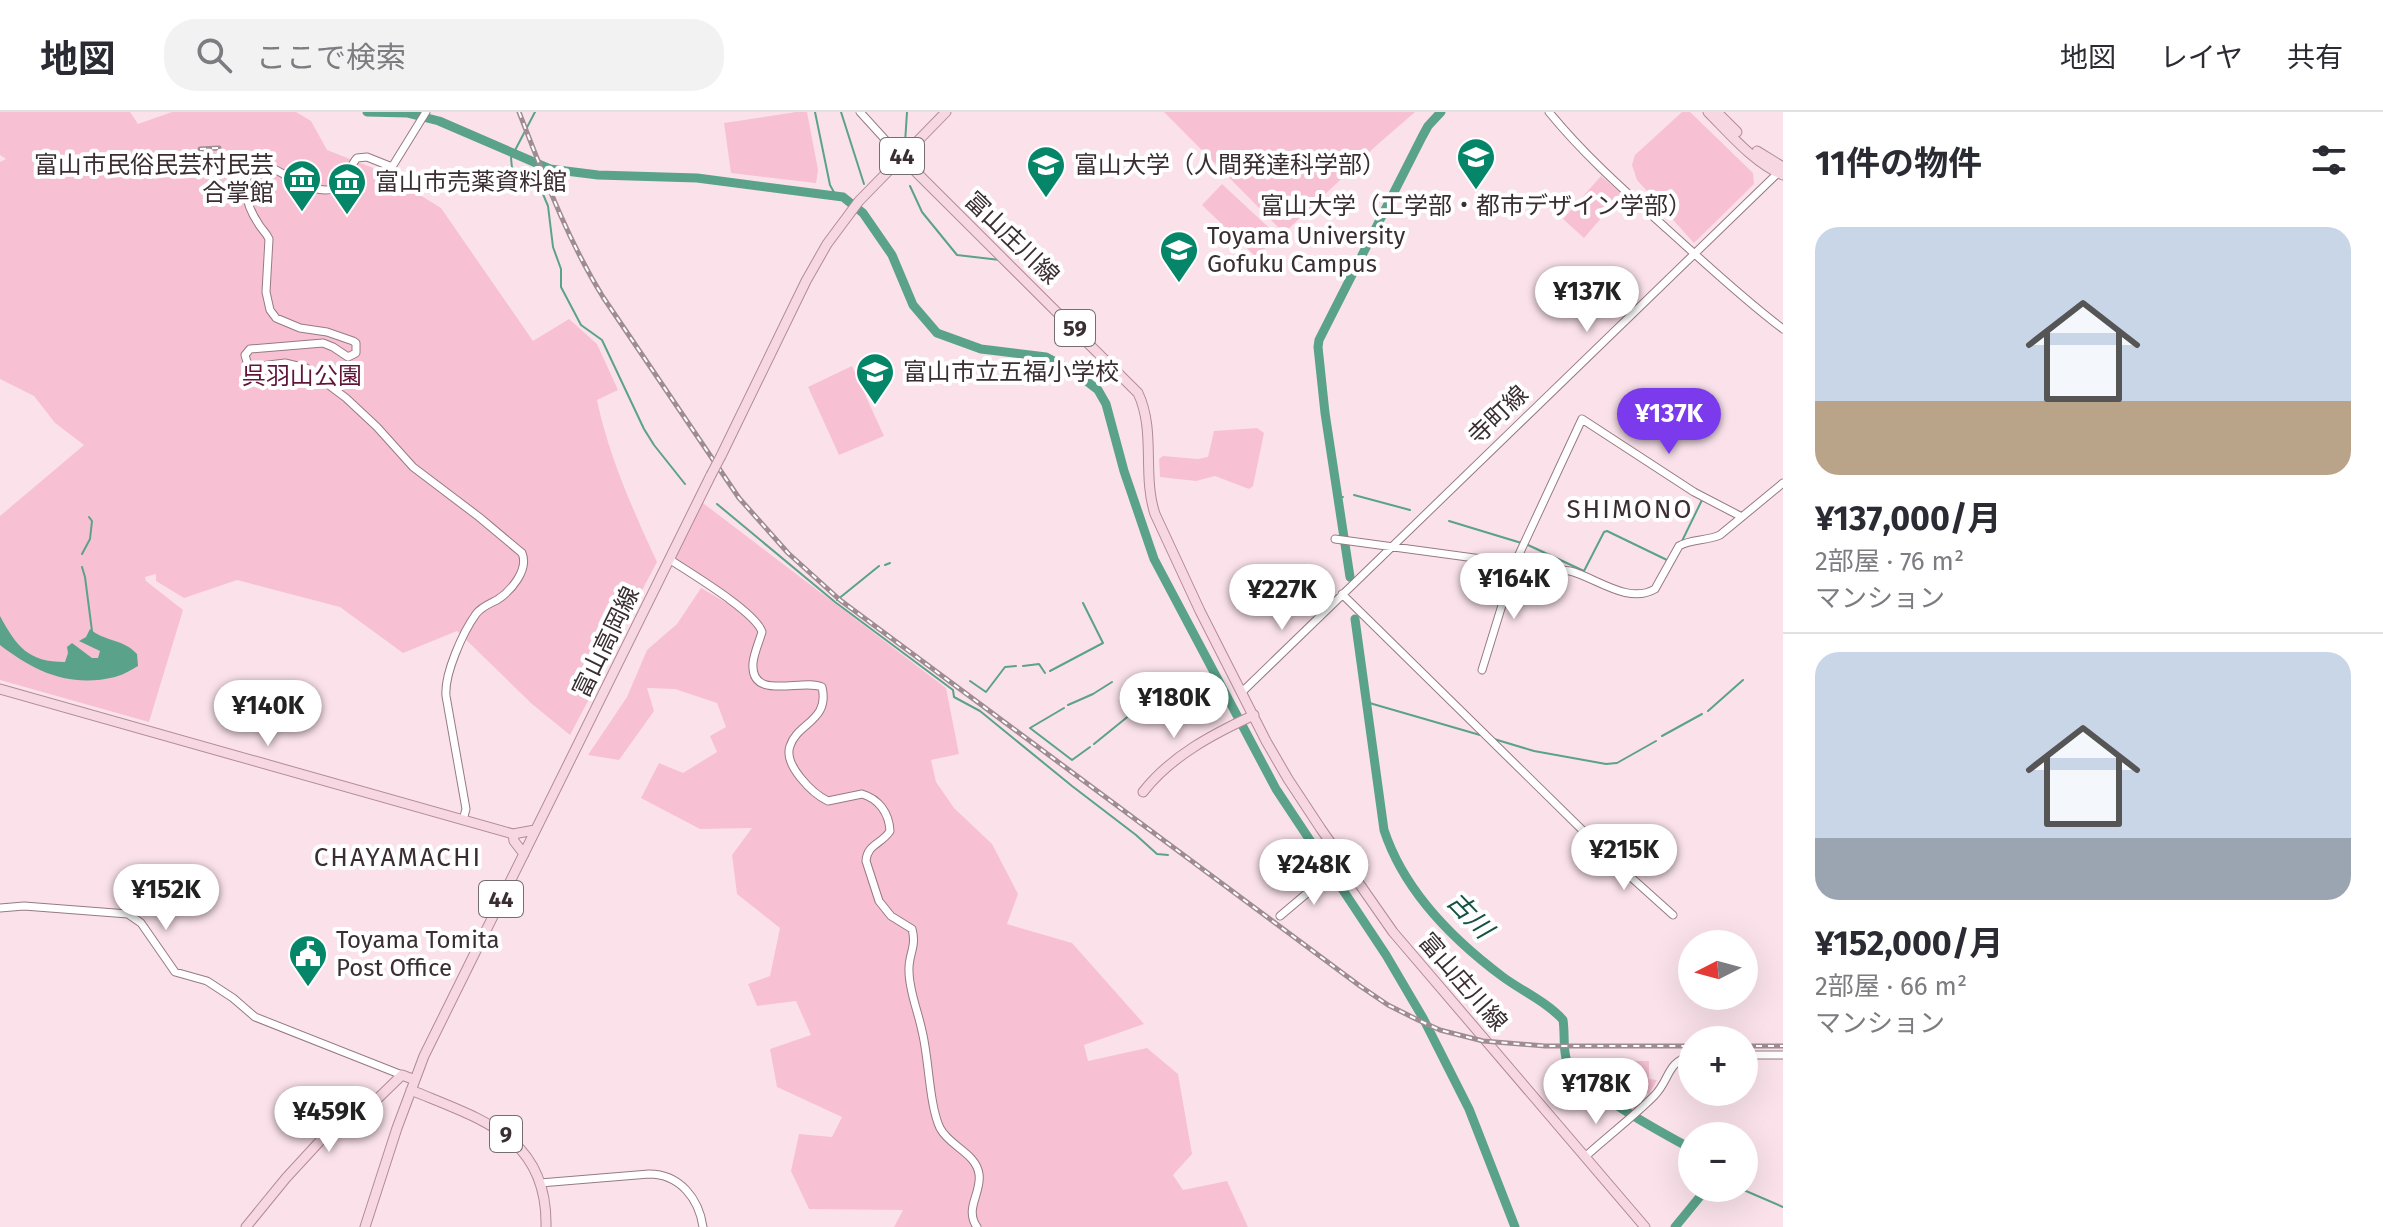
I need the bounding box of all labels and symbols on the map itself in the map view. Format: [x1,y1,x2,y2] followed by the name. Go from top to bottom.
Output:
[1455,136,1497,191] school or university icon: 富山大学（工学部・都市デザイン学部）
[880,138,924,174] road number: 44
[1025,144,1067,199] school or university icon: 富山大学（人間発達科学部）
[34,151,274,207] place label: 富山市民俗民芸村民芸 合掌館
[1074,151,1386,179] place label: 富山大学（人間発達科学部）
[281,158,323,213] museum icon: 富山市民俗民芸村民芸 合掌館
[326,161,368,216] museum icon: 富山市売薬資料館
[375,168,567,196] place label: 富山市売薬資料館
[959,186,1065,290] street label: 富山庄川線
[1260,192,1692,220] place label: 富山大学（工学部・都市デザイン学部）
[1207,222,1405,278] place label: Toyama University Gofuku Campus
[1158,229,1200,284] school or university icon: Toyama University Gofuku Campus
[1531,266,1643,334] pin: ¥137K
[1055,310,1095,346] road number: 59
[854,351,896,406] school or university icon: 富山市立五福小学校
[903,358,1119,386] place label: 富山市立五福小学校
[242,362,362,390] park label: 呉羽山公園
[1462,380,1534,450] street label: 寺町線
[1613,388,1725,456] pin: ¥137K
[1566,494,1694,525] district label: SHIMONO
[1458,553,1570,621] pin: ¥164K
[1226,564,1338,632] pin: ¥227K
[567,582,645,702] street label: 富山高岡線
[1118,672,1230,740] pin: ¥180K
[212,680,324,748] pin: ¥140K
[1568,824,1680,892] pin: ¥215K
[1258,839,1370,907] pin: ¥248K
[314,842,482,873] district label: CHAYAMACHI
[110,864,222,932] pin: ¥152K
[479,881,523,917] road number: 44
[1440,886,1501,947] water label: 古川
[336,926,499,982] place label: Toyama Tomita Post Office
[1413,928,1513,1036] street label: 富山庄川線
[1678,930,1758,1010] north arrow
[287,933,329,988] public building icon: Toyama Tomita Post Office
[1540,1058,1652,1126] pin: ¥178K
[273,1086,385,1154] pin: ¥459K
[490,1116,522,1152] road number: 9

